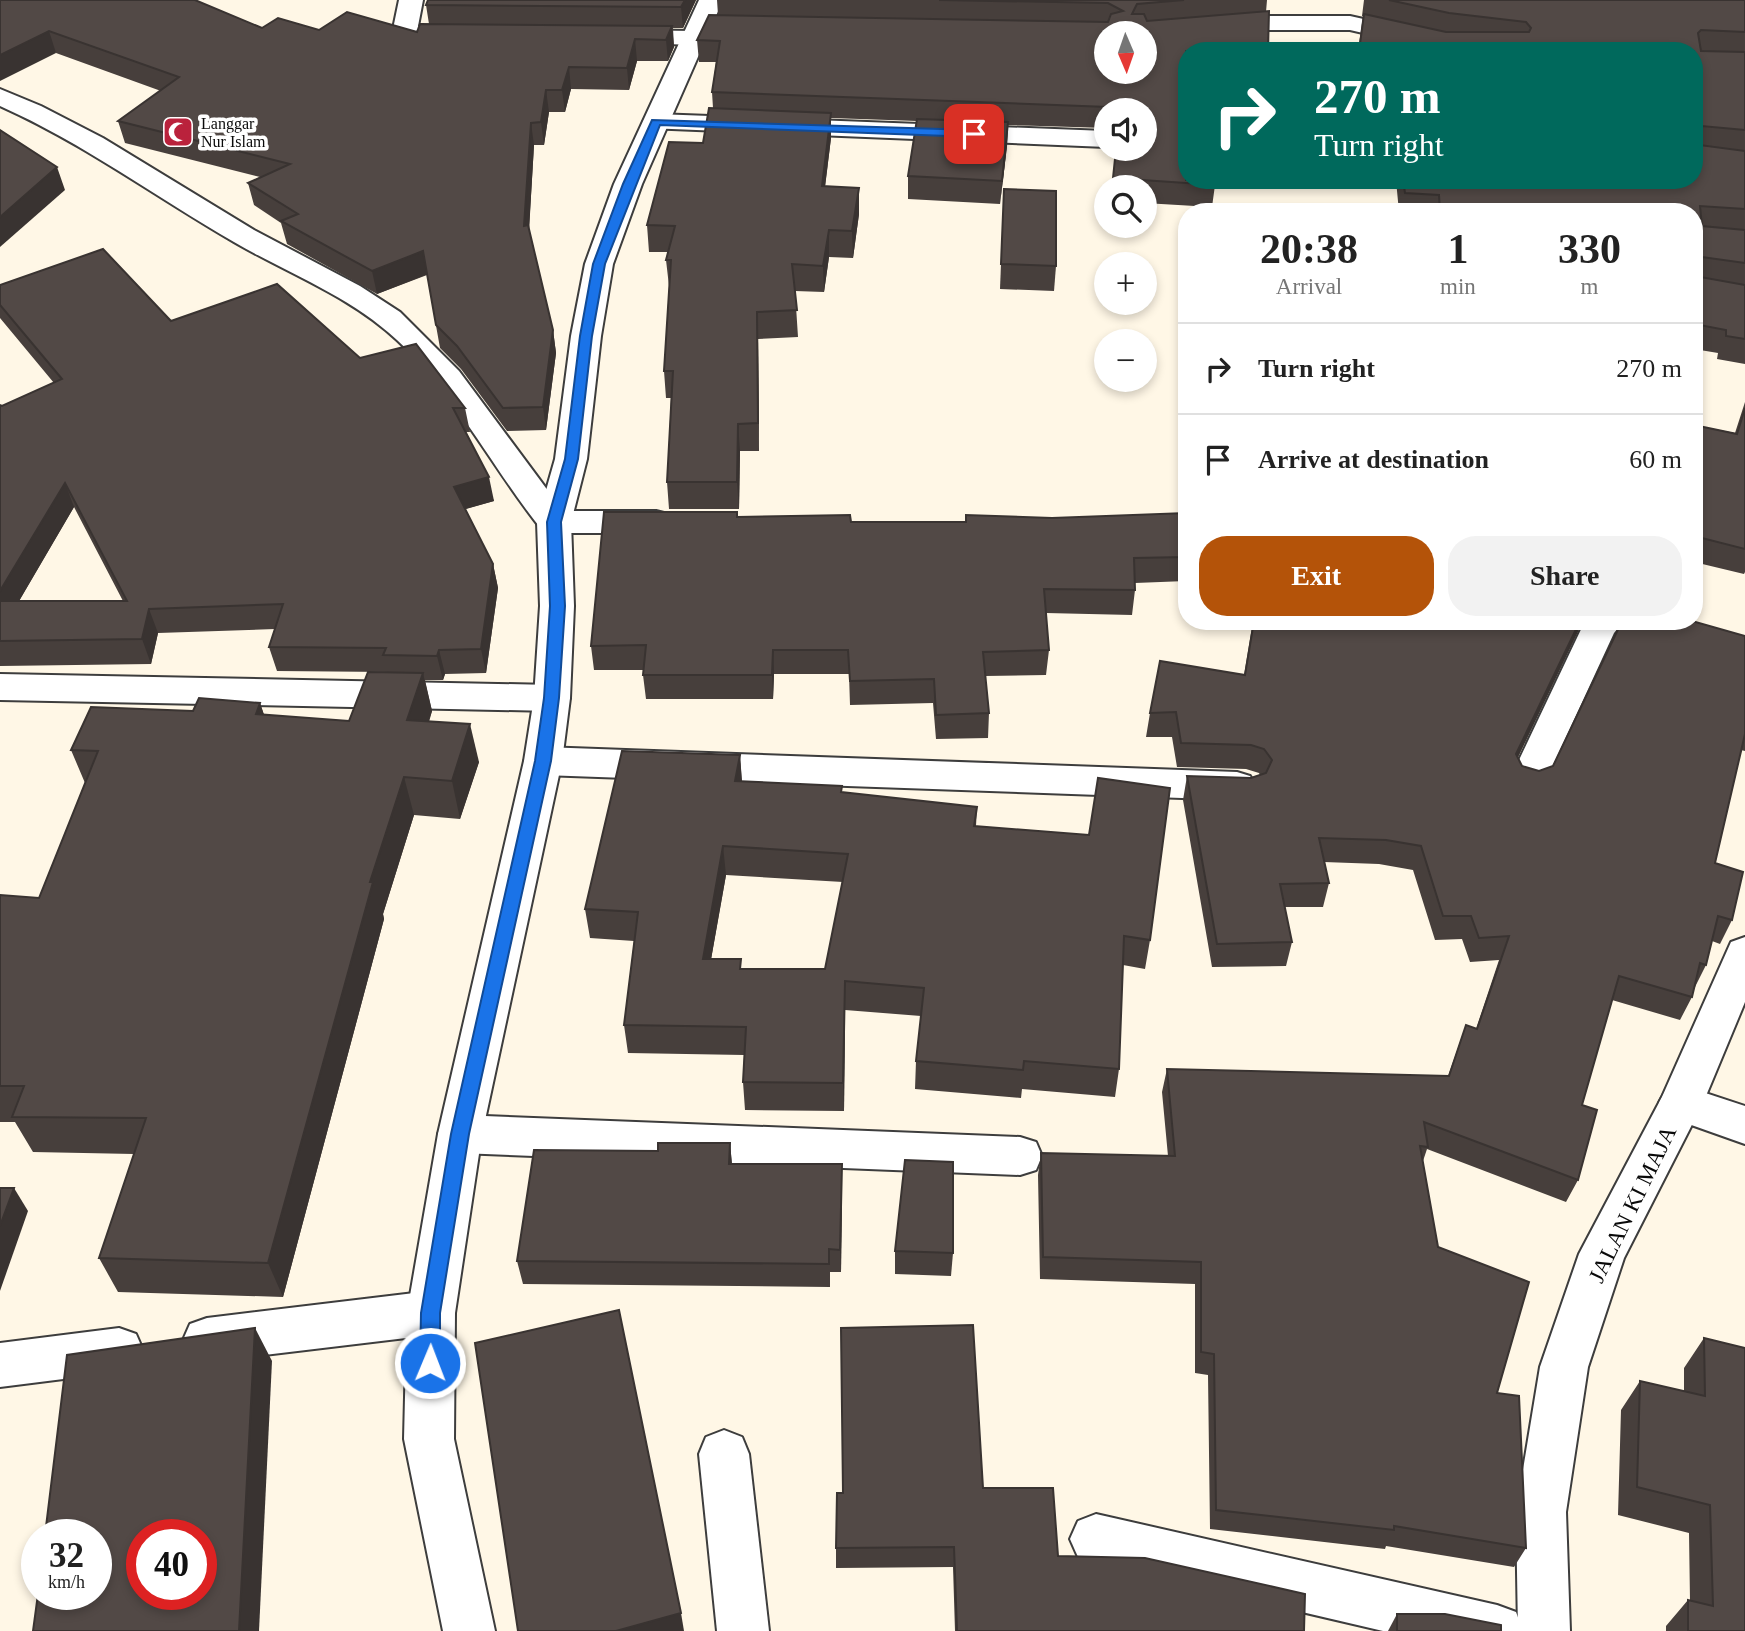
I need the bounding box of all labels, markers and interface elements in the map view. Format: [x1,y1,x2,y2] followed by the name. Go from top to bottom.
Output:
[1094,21,1157,84] north arrow
[1094,21,1157,392] map controls
[1314,69,1441,124] text: 270 m
[1199,70,1290,161] icon: right
[1094,98,1157,161] button: sound
[944,104,1004,164] pin
[161,115,195,149] mosque icon: Langgar Nur Islam
[201,115,266,150] place label: Langgar Nur Islam
[955,115,993,153] icon: arrive
[1314,127,1444,163] text: Turn right
[1094,175,1157,238] button: search
[1260,226,1358,272] text: 20:38
[1447,226,1468,272] text: 1
[1558,226,1621,272] text: 330
[1094,252,1157,315] button: +
[1276,274,1342,299] text: Arrival
[1440,274,1476,299] text: min
[1580,274,1598,299] text: m
[1094,329,1157,392] button: −
[1199,350,1237,388] icon: right
[1258,354,1375,383] text: Turn right
[1616,354,1682,383] text: 270 m
[1199,441,1237,479] icon: arrive
[1258,445,1489,474] text: Arrive at destination
[1629,445,1682,474] text: 60 m
[1199,536,1434,616] button: Exit
[1448,536,1682,616] button: Share
[1584,1121,1681,1287] street label: JALAN KI MAJA
[393,1326,467,1400] position arrow
[126,1519,217,1610] speed limit sign: 40
[49,1536,84,1575] text: 32
[48,1572,85,1592] text: km/h

